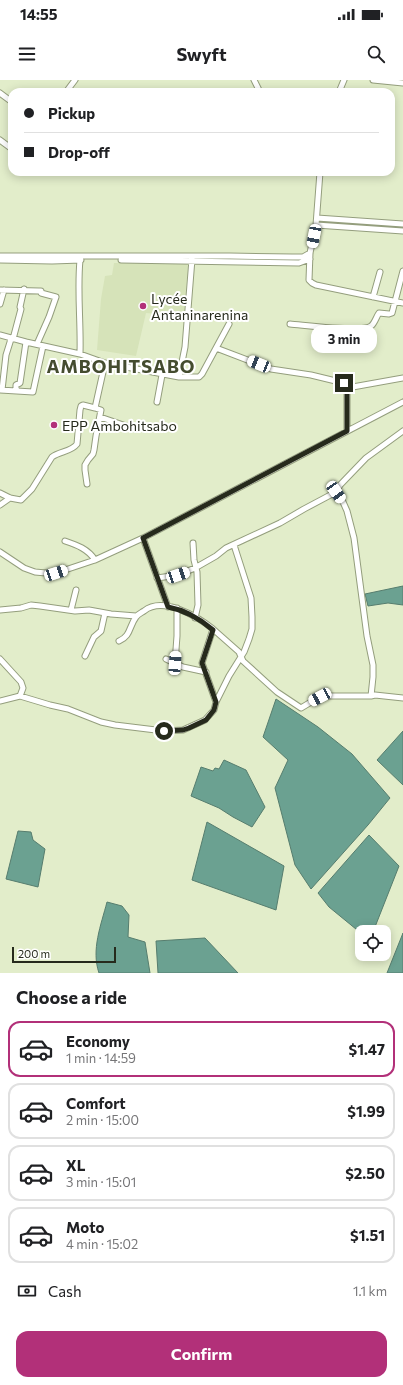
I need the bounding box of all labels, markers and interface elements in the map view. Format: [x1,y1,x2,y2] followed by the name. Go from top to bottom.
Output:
[20,5,57,23] text: 14:55
[16,43,38,65] icon: menu
[176,43,227,65] text: Swyft
[365,43,387,65] icon: search
[48,104,95,122] text: Pickup
[48,143,110,161] text: Drop-off
[306,223,322,249] car
[151,290,248,323] place label: Lycée Antaninarenina
[138,301,148,311] marker: Lycée Antaninarenina
[311,325,377,353] callout: 3 min
[328,331,360,347] text: 3 min
[246,354,272,374] car
[47,355,195,377] district label: AMBOHITSABO
[335,374,353,392] route end
[62,417,177,434] place label: EPP Ambohitsabo
[49,420,59,430] marker: EPP Ambohitsabo
[324,479,348,505] car
[43,564,69,582] car
[165,565,191,585] car
[168,651,182,675] car
[307,686,333,708] car
[155,722,173,740] route start
[355,925,391,961] map controls
[355,925,391,961] button: locate
[12,945,116,964] scale bar
[18,947,50,960] text: 200 m
[16,986,127,1008] text: Choose a ride
[18,1031,54,1067] icon: car
[66,1032,130,1050] text: Economy
[349,1040,385,1058] text: $1.47
[66,1050,136,1066] text: 1 min · 14:59
[18,1093,54,1129] icon: car
[66,1094,126,1112] text: Comfort
[347,1102,385,1120] text: $1.99
[66,1112,139,1128] text: 2 min · 15:00
[18,1155,54,1191] icon: car
[66,1156,85,1174] text: XL
[345,1164,385,1182] text: $2.50
[66,1174,136,1190] text: 3 min · 15:01
[18,1217,54,1253] icon: car
[66,1218,105,1236] text: Moto
[350,1226,385,1244] text: $1.51
[66,1236,138,1252] text: 4 min · 15:02
[16,1280,38,1302] icon: cash
[48,1282,82,1300] text: Cash
[353,1283,387,1299] text: 1.1 km
[16,1331,387,1377] button: Confirm

